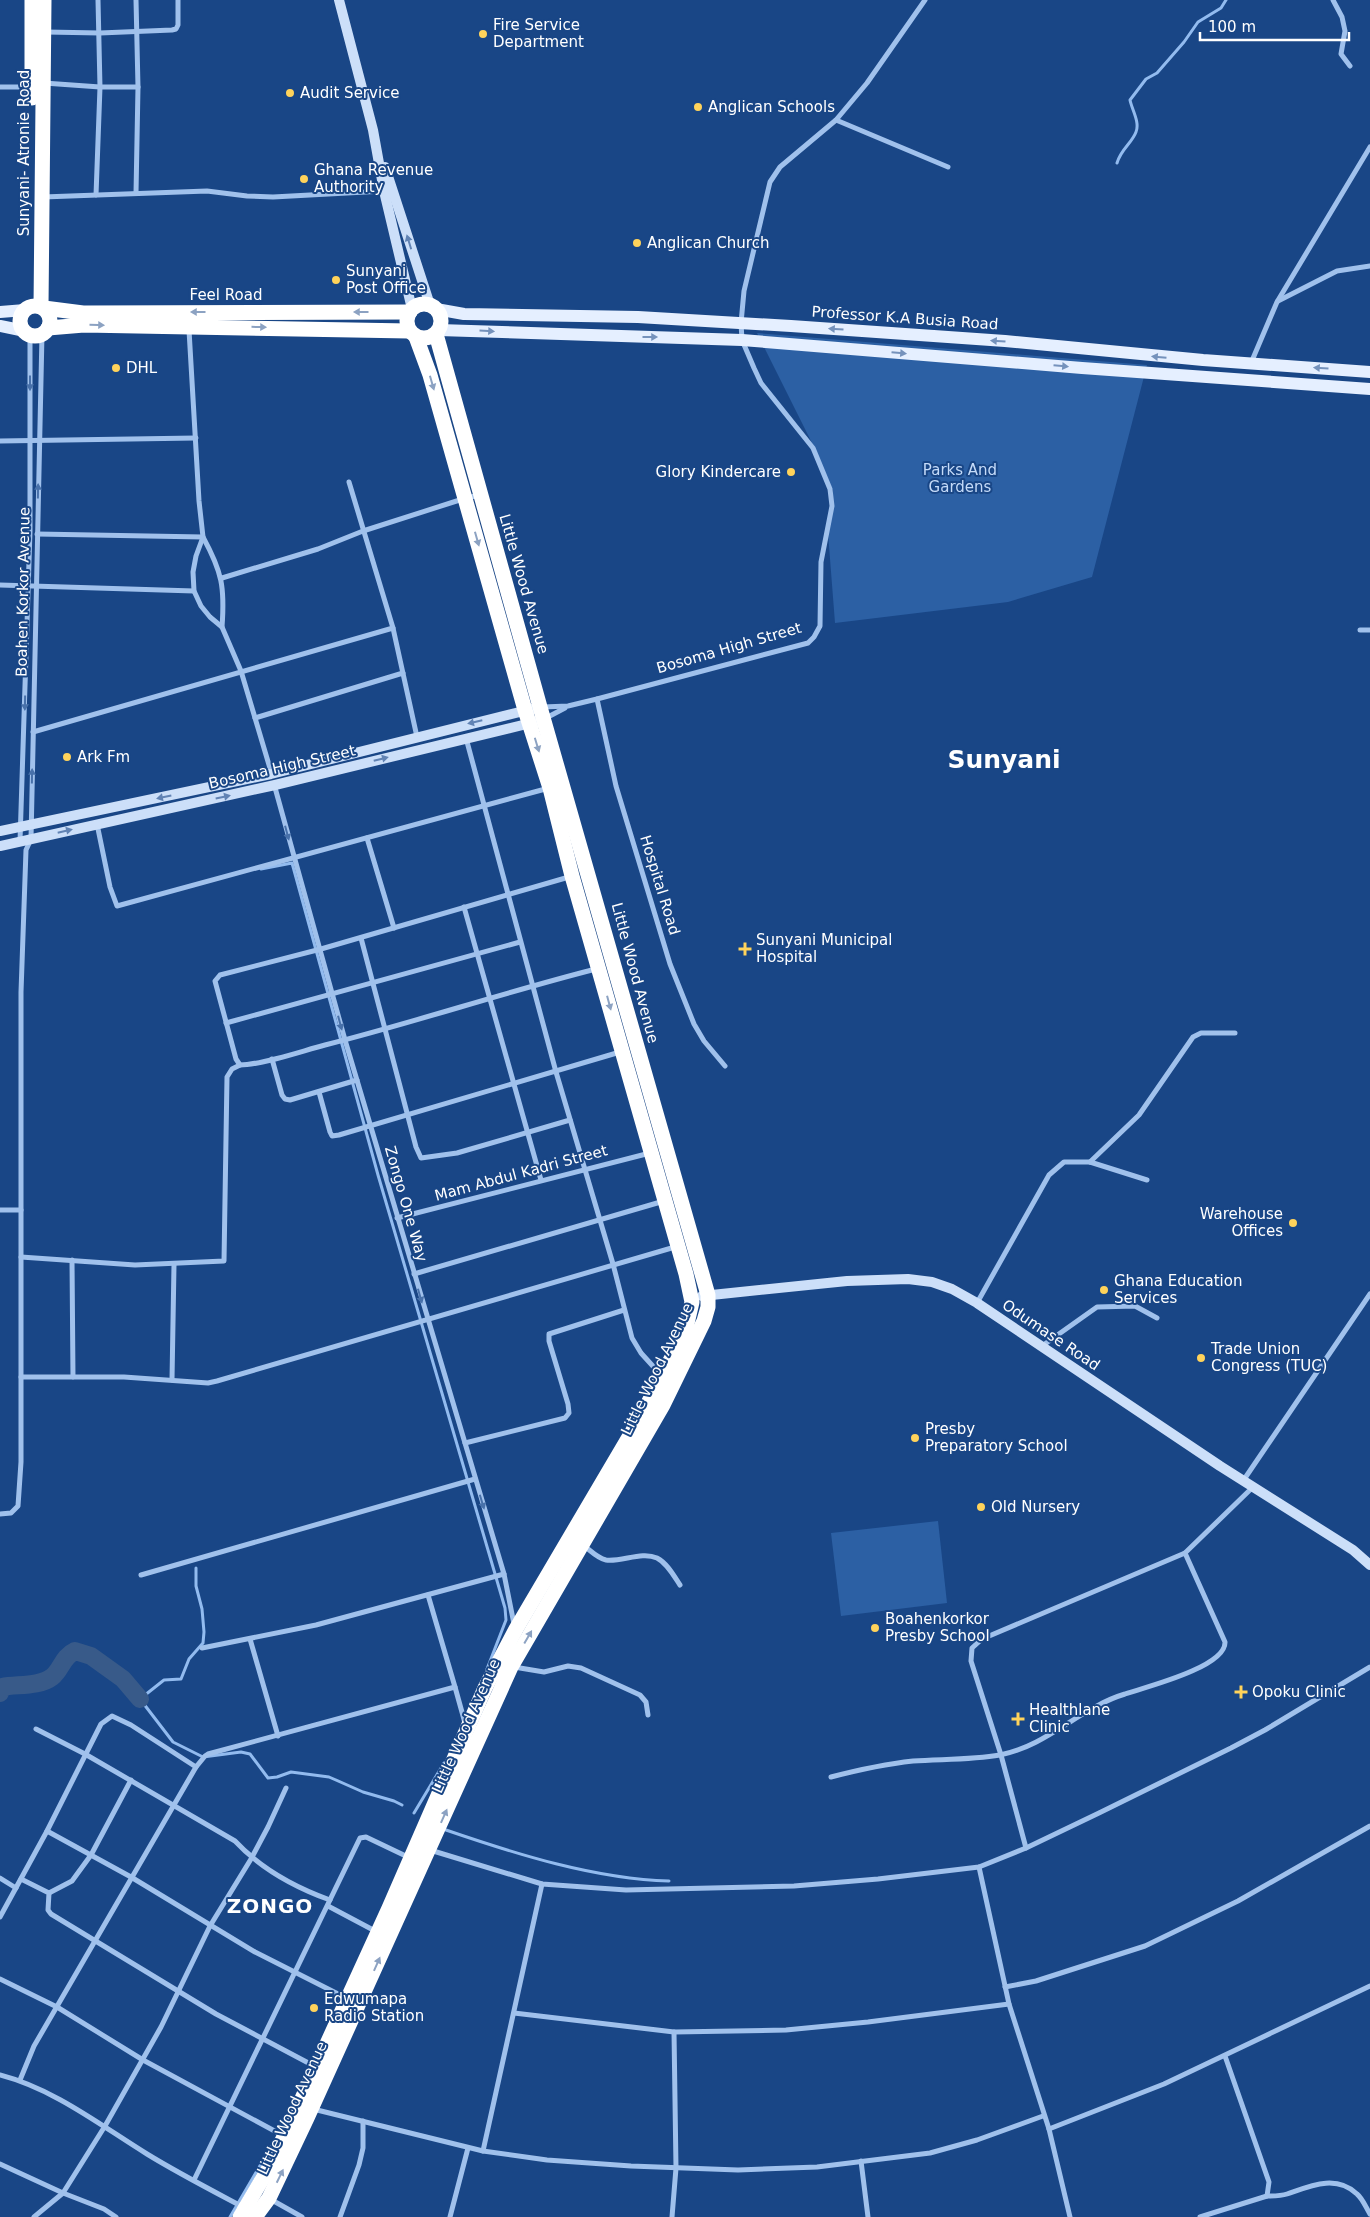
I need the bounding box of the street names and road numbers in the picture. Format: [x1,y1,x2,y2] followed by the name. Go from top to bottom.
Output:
[15,70,33,236] street label: Sunyani- Atronie Road
[190,286,262,304] street label: Feel Road
[811,302,999,334] street label: Professor K.A Busia Road
[13,507,33,677] street label: Boahen Korkor Avenue
[495,512,553,656] street label: Little Wood Avenue
[654,619,804,677] street label: Bosoma High Street
[207,741,357,793] street label: Bosoma High Street
[636,833,684,937] street label: Hospital Road
[608,901,662,1045] street label: Little Wood Avenue
[433,1141,610,1205] street label: Mam Abdul Kadri Street
[381,1144,431,1264] street label: Zongo One Way
[999,1296,1103,1374] street label: Odumase Road
[617,1300,697,1438] street label: Little Wood Avenue
[428,1656,504,1796] street label: Little Wood Avenue
[253,2039,331,2177] street label: Little Wood Avenue

